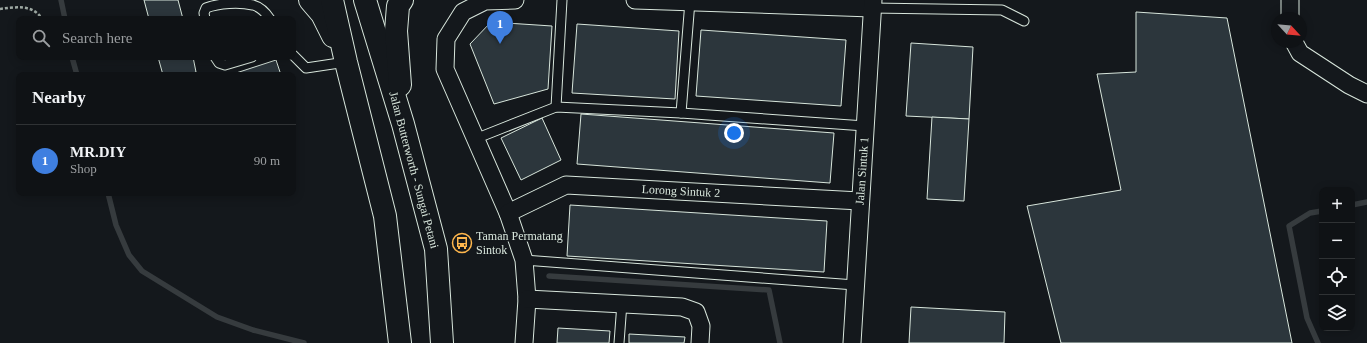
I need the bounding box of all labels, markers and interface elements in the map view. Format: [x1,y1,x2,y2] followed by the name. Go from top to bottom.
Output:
[487,11,513,44] pin: 1
[1271,12,1307,48] north arrow
[16,16,296,60] search box
[30,27,52,49] icon: search
[62,30,132,46] text: Search here
[32,88,86,107] text: Nearby
[386,90,442,251] street label: Jalan Butterworth - Sungai Petani
[724,123,744,143] your location
[853,137,871,205] street label: Jalan Sintuk 1
[70,144,126,160] text: MR.DIY
[42,153,48,168] text: 1
[254,153,280,168] text: 90 m
[70,161,97,176] text: Shop
[641,182,721,200] street label: Lorong Sintuk 2
[1319,187,1355,331] map controls
[1319,187,1355,223] button: +
[1319,223,1355,259] button: −
[476,229,563,257] place label: Taman Permatang Sintok
[451,232,473,254] bus stop icon: Taman Permatang Sintok
[1319,259,1355,295] button: locate
[1319,295,1355,331] button: layers

